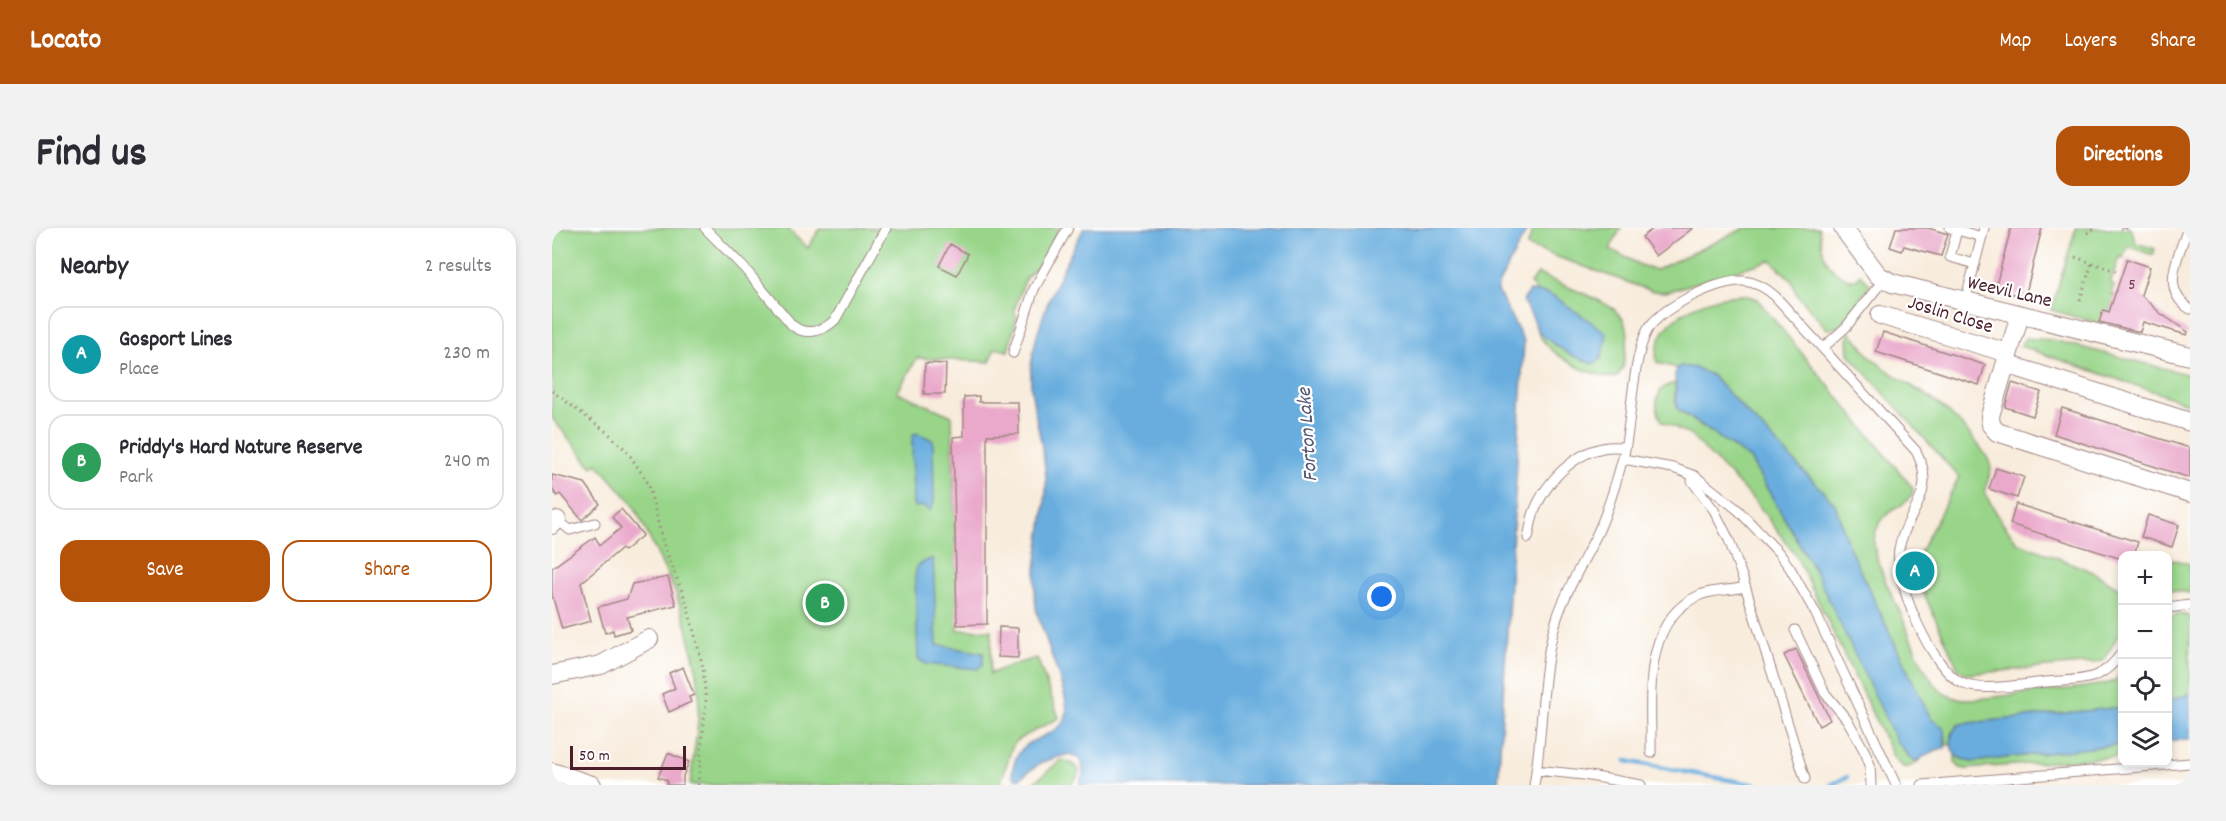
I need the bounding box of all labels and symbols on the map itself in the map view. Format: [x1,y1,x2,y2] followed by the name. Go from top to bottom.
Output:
[1964,270,2055,316] street label: Weevil Lane
[2128,274,2136,297] house number: 5
[1904,290,1996,342] street label: Joslin Close
[1291,385,1327,483] water label: Forton Lake
[1896,548,1934,594] pin: A
[806,580,844,626] pin: B
[1367,582,1396,611] your location
[570,743,686,770] scale bar

